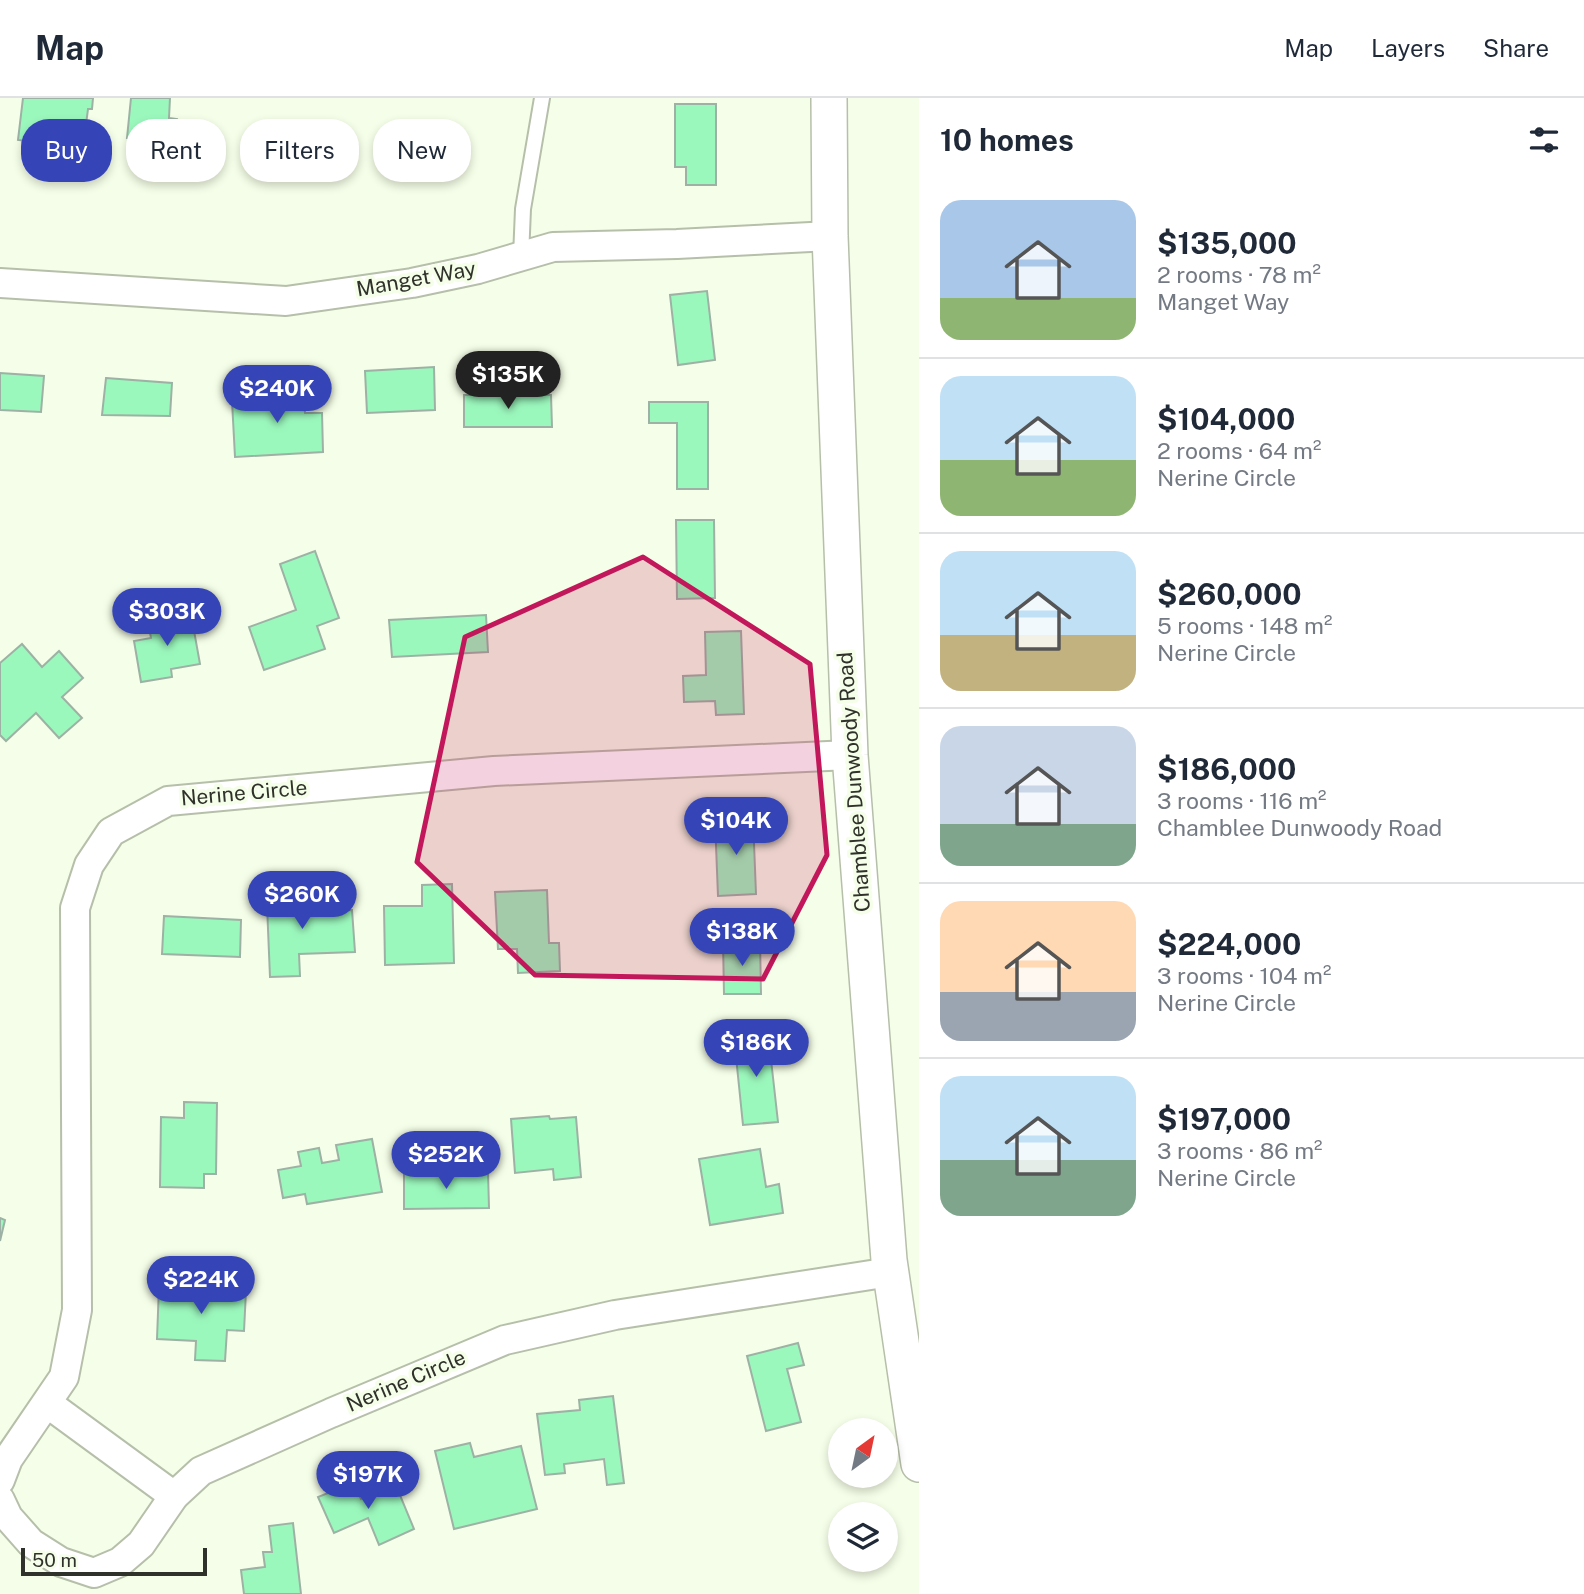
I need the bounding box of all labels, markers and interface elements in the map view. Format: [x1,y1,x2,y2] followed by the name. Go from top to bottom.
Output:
[35,29,104,67] text: Map
[1284,34,1333,62] text: Map
[1371,34,1445,62] text: Layers
[1483,34,1549,62] text: Share
[21,119,112,182] chip: Buy
[126,119,226,182] chip: Rent
[240,119,359,182] chip: Filters
[373,119,471,182] chip: New
[1525,121,1563,159] icon: filters
[940,122,1074,158] text: 10 homes
[1157,225,1297,261] text: $135,000
[996,228,1080,312] icon: home
[354,256,478,301] street label: Manget Way
[1157,261,1321,288] text: 2 rooms · 78 m²
[1157,288,1289,315] text: Manget Way
[459,352,557,411] pin: $135K
[472,360,544,387] text: $135K
[228,366,326,425] pin: $240K
[239,374,315,401] text: $240K
[1157,401,1295,437] text: $104,000
[996,404,1080,488] icon: home
[1157,437,1321,464] text: 2 rooms · 64 m²
[1157,464,1296,491] text: Nerine Circle
[1157,576,1302,612] text: $260,000
[996,579,1080,663] icon: home
[118,588,216,648] pin: $303K
[128,597,206,624] text: $303K
[1157,612,1332,639] text: 5 rooms · 148 m²
[1157,639,1296,666] text: Nerine Circle
[832,651,875,913] street label: Chamblee Dunwoody Road
[1157,751,1296,787] text: $186,000
[996,754,1080,838] icon: home
[180,775,308,810] street label: Nerine Circle
[1157,787,1327,814] text: 3 rooms · 116 m²
[687,798,785,857] pin: $104K
[700,806,772,833] text: $104K
[1157,814,1442,841] text: Chamblee Dunwoody Road
[253,872,351,931] pin: $260K
[264,880,340,907] text: $260K
[693,908,791,968] pin: $138K
[706,917,778,944] text: $138K
[1157,926,1301,962] text: $224,000
[996,929,1080,1013] icon: home
[1157,962,1331,989] text: 3 rooms · 104 m²
[1157,989,1296,1016] text: Nerine Circle
[707,1020,805,1079] pin: $186K
[720,1028,792,1055] text: $186K
[1157,1101,1291,1137] text: $197,000
[996,1104,1080,1188] icon: home
[397,1132,495,1191] pin: $252K
[1157,1137,1323,1164] text: 3 rooms · 86 m²
[408,1140,484,1167] text: $252K
[1157,1164,1296,1191] text: Nerine Circle
[152,1256,250,1316] pin: $224K
[163,1265,239,1292] text: $224K
[342,1344,469,1417] street label: Nerine Circle
[828,1418,898,1488] north arrow
[828,1418,898,1572] map controls
[319,1452,417,1511] pin: $197K
[332,1460,404,1487] text: $197K
[828,1502,898,1572] button: layers
[21,1545,206,1577] scale bar
[32,1549,77,1571] text: 50 m

